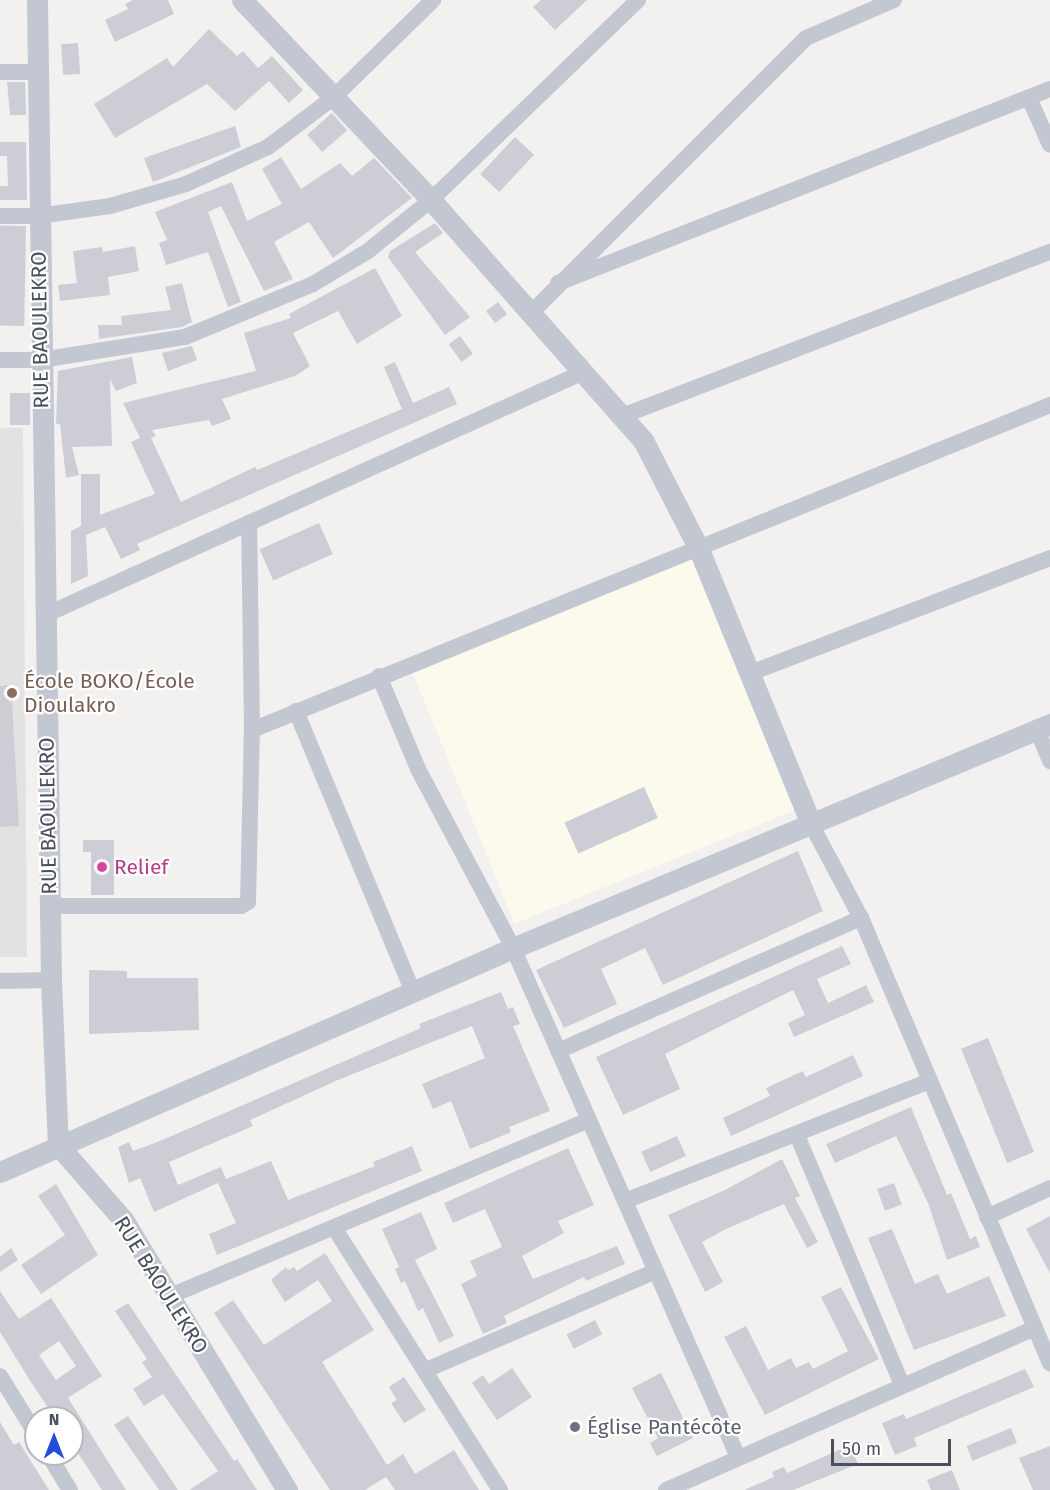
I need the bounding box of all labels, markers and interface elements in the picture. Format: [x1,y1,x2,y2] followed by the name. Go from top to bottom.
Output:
[26,251,54,409] street label: RUE BAOULEKRO
[24,668,195,718] place label: École BOKO/École Dioulakro
[5,686,19,700] marker: École BOKO/École Dioulakro
[34,737,62,895] street label: RUE BAOULEKRO
[114,854,168,880] place label: Relief
[95,860,109,874] marker: Relief
[109,1212,213,1358] street label: RUE BAOULEKRO
[24,1406,84,1466] north arrow
[49,1410,59,1429] text: N
[587,1414,742,1440] place label: Église Pantécôte
[568,1420,582,1434] marker: Église Pantécôte
[834,1427,954,1465] scale bar
[842,1438,881,1460] text: 50 m

